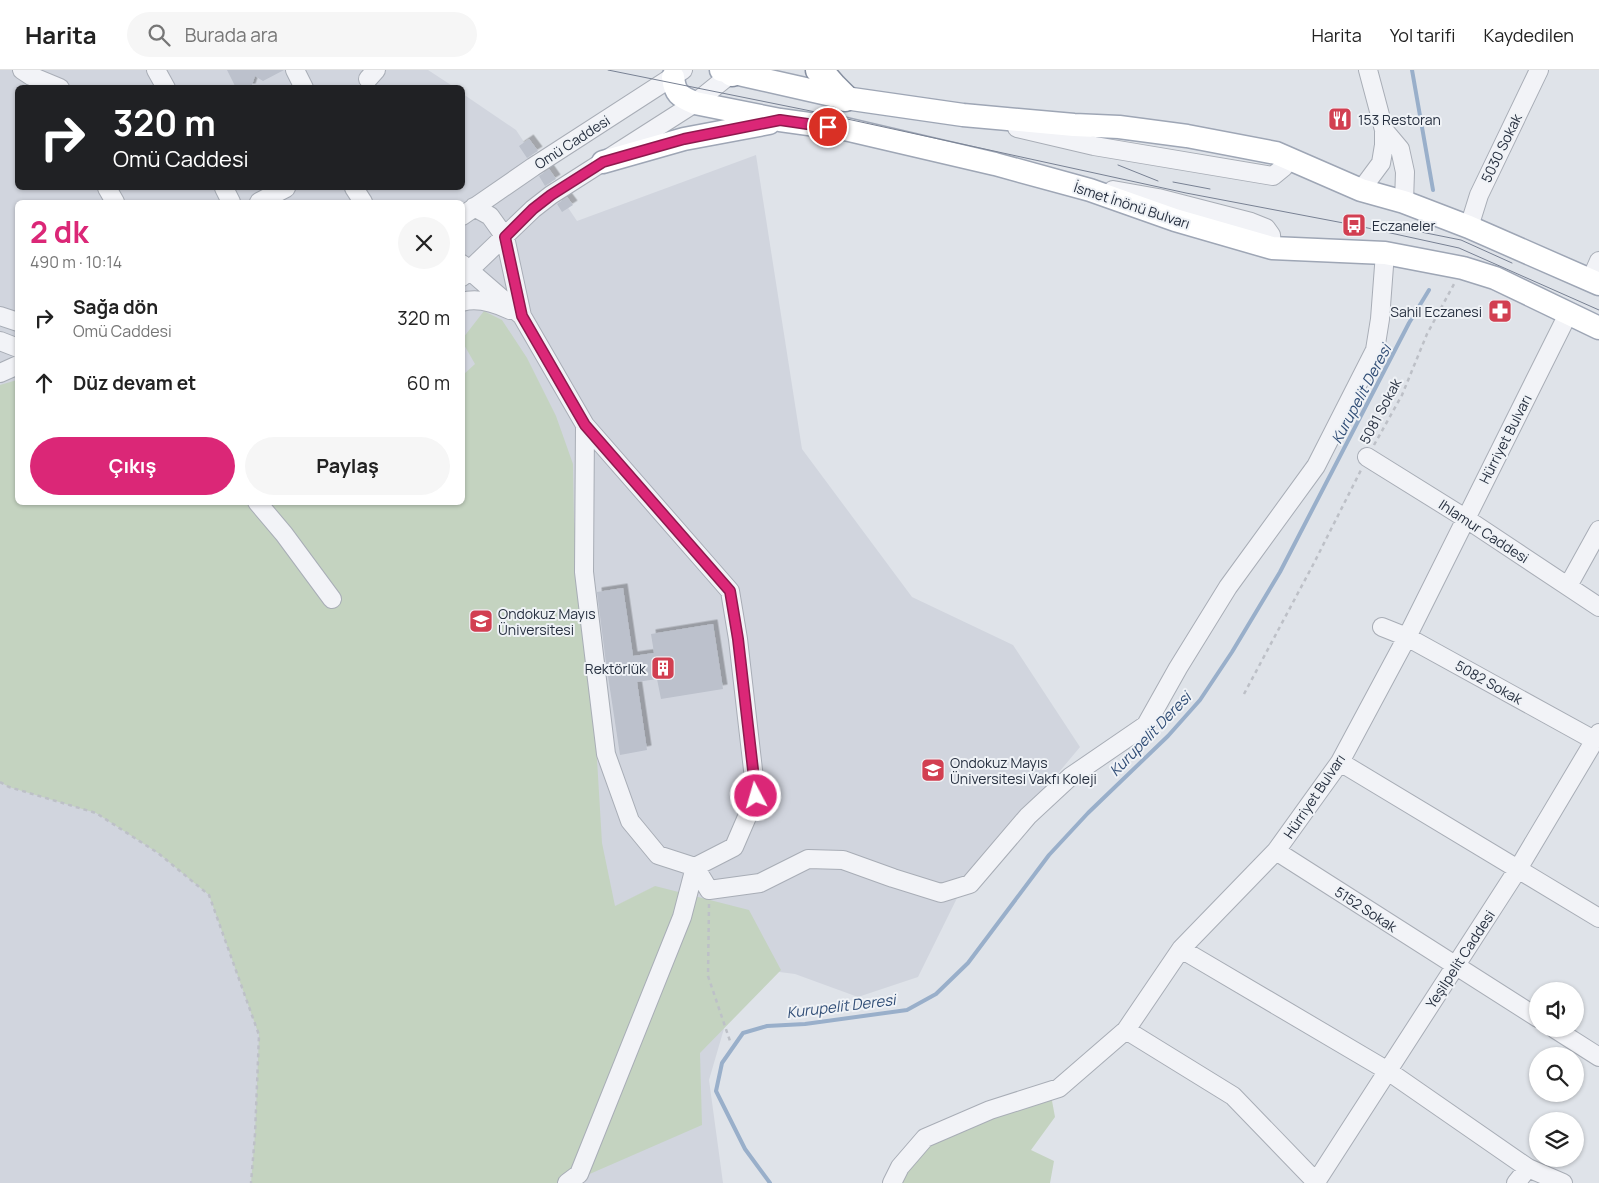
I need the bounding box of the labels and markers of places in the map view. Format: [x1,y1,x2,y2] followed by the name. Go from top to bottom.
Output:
[807,106,849,148] pin
[1327,106,1353,132] restaurant icon: 153 Restoran
[1358,110,1441,129] place label: 153 Restoran
[1341,212,1367,238] bus stop icon: Eczaneler
[1372,216,1435,235] place label: Eczaneler
[1487,298,1513,324] pharmacy icon: Sahil Eczanesi
[1390,302,1482,321] place label: Sahil Eczanesi
[498,604,596,639] place label: Ondokuz Mayıs Üniversitesi
[468,608,494,634] school or university icon: Ondokuz Mayıs Üniversitesi
[650,655,676,681] building icon: Rektörlük
[585,659,647,678] place label: Rektörlük
[950,753,1097,788] place label: Ondokuz Mayıs Üniversitesi Vakfı Koleji
[920,757,946,783] school or university icon: Ondokuz Mayıs Üniversitesi Vakfı Koleji

